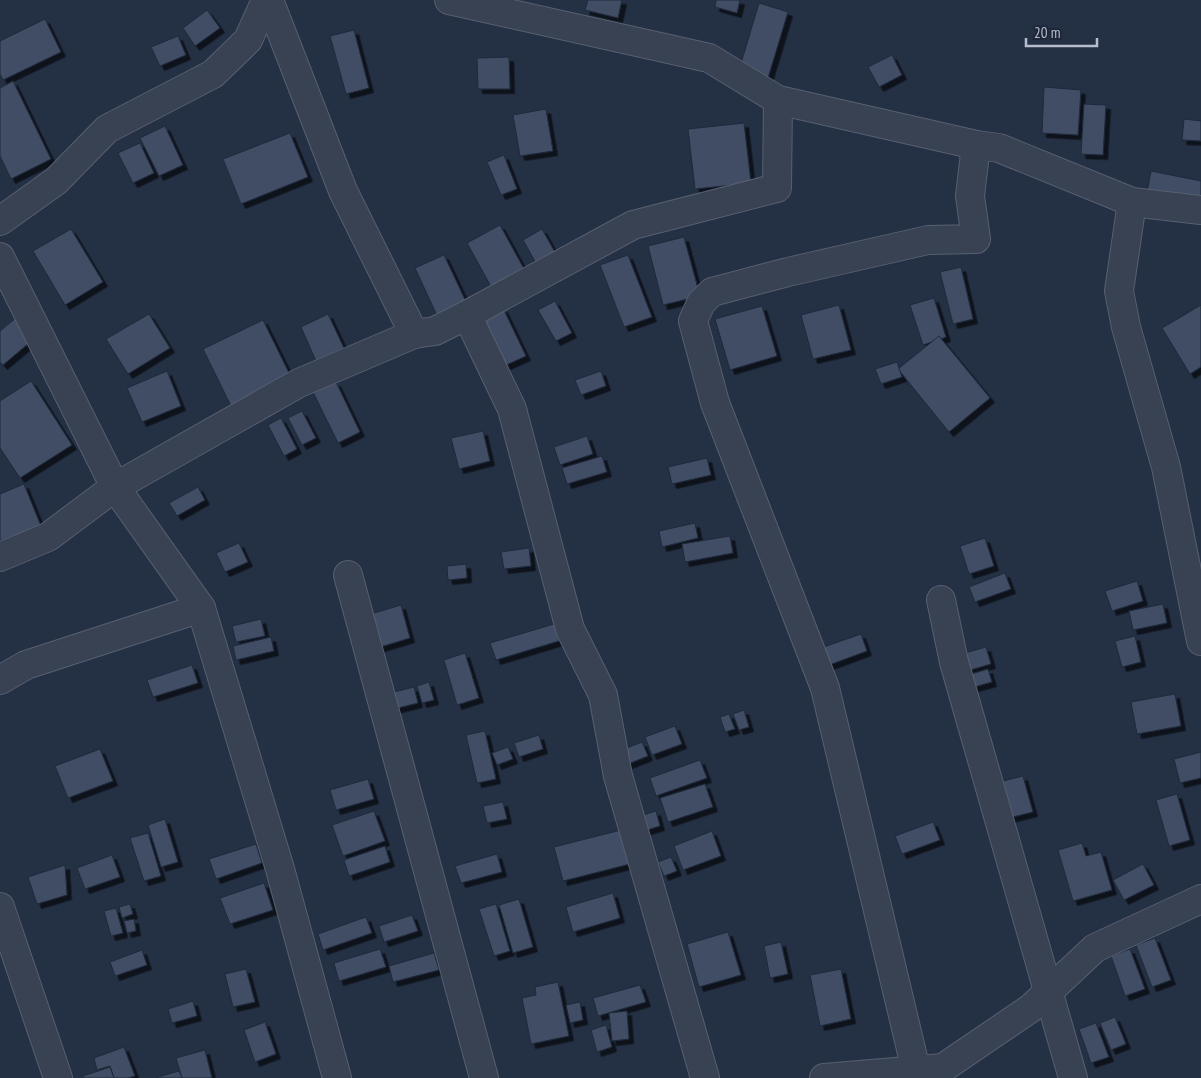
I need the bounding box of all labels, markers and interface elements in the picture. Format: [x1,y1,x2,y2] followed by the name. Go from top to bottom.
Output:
[1026,15,1097,47] scale bar
[1034,23,1060,42] text: 20 m

